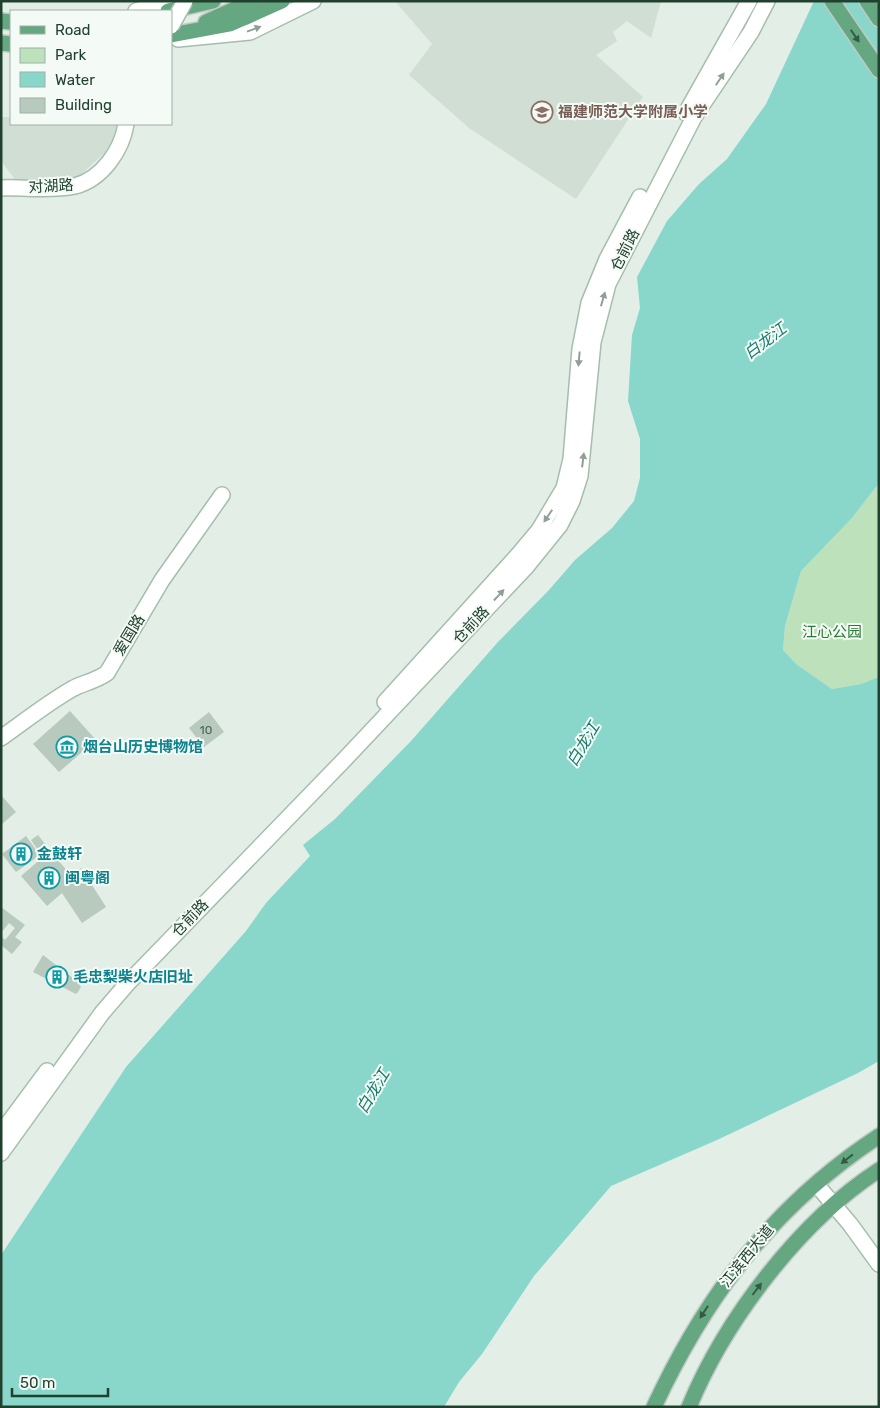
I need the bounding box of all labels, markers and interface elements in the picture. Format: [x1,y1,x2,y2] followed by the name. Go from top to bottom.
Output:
[10,10,172,125] legend
[55,21,91,39] text: Road
[247,25,262,33] one-way arrow
[850,29,860,42] one-way arrow
[55,46,86,64] text: Park
[55,71,95,89] text: Water
[715,72,724,85] one-way arrow
[55,96,112,114] text: Building
[530,100,554,124] school or university icon: 福建师范大学附属小学
[558,103,708,121] place label: 福建师范大学附属小学
[28,176,74,196] street label: 对湖路
[607,226,643,274] street label: 仓前路
[600,292,608,307] one-way arrow
[740,318,791,363] water label: 白龙江
[575,351,583,367] one-way arrow
[579,452,587,468] one-way arrow
[543,509,553,523] one-way arrow
[493,589,505,601] one-way arrow
[449,602,493,648] street label: 仓前路
[110,611,148,659] street label: 爱国路
[802,623,862,641] park label: 江心公园
[562,717,605,769] water label: 白龙江
[200,723,212,737] house number: 10
[55,735,79,759] museum icon: 烟台山历史博物馆
[83,738,203,756] place label: 烟台山历史博物馆
[9,842,33,866] building icon: 金鼓轩
[37,845,82,863] place label: 金鼓轩
[37,866,61,890] building icon: 闽粤阁
[65,869,110,887] place label: 闽粤阁
[168,896,212,940] street label: 仓前路
[45,965,69,989] building icon: 毛忠梨柴火店旧址
[73,968,193,986] place label: 毛忠梨柴火店旧址
[352,1064,395,1116] water label: 白龙江
[841,1154,854,1165] one-way arrow
[716,1221,778,1291] street label: 江滨西大道
[752,1282,762,1296] one-way arrow
[699,1305,709,1319] one-way arrow
[12,1366,109,1398] scale bar
[20,1374,55,1392] text: 50 m

